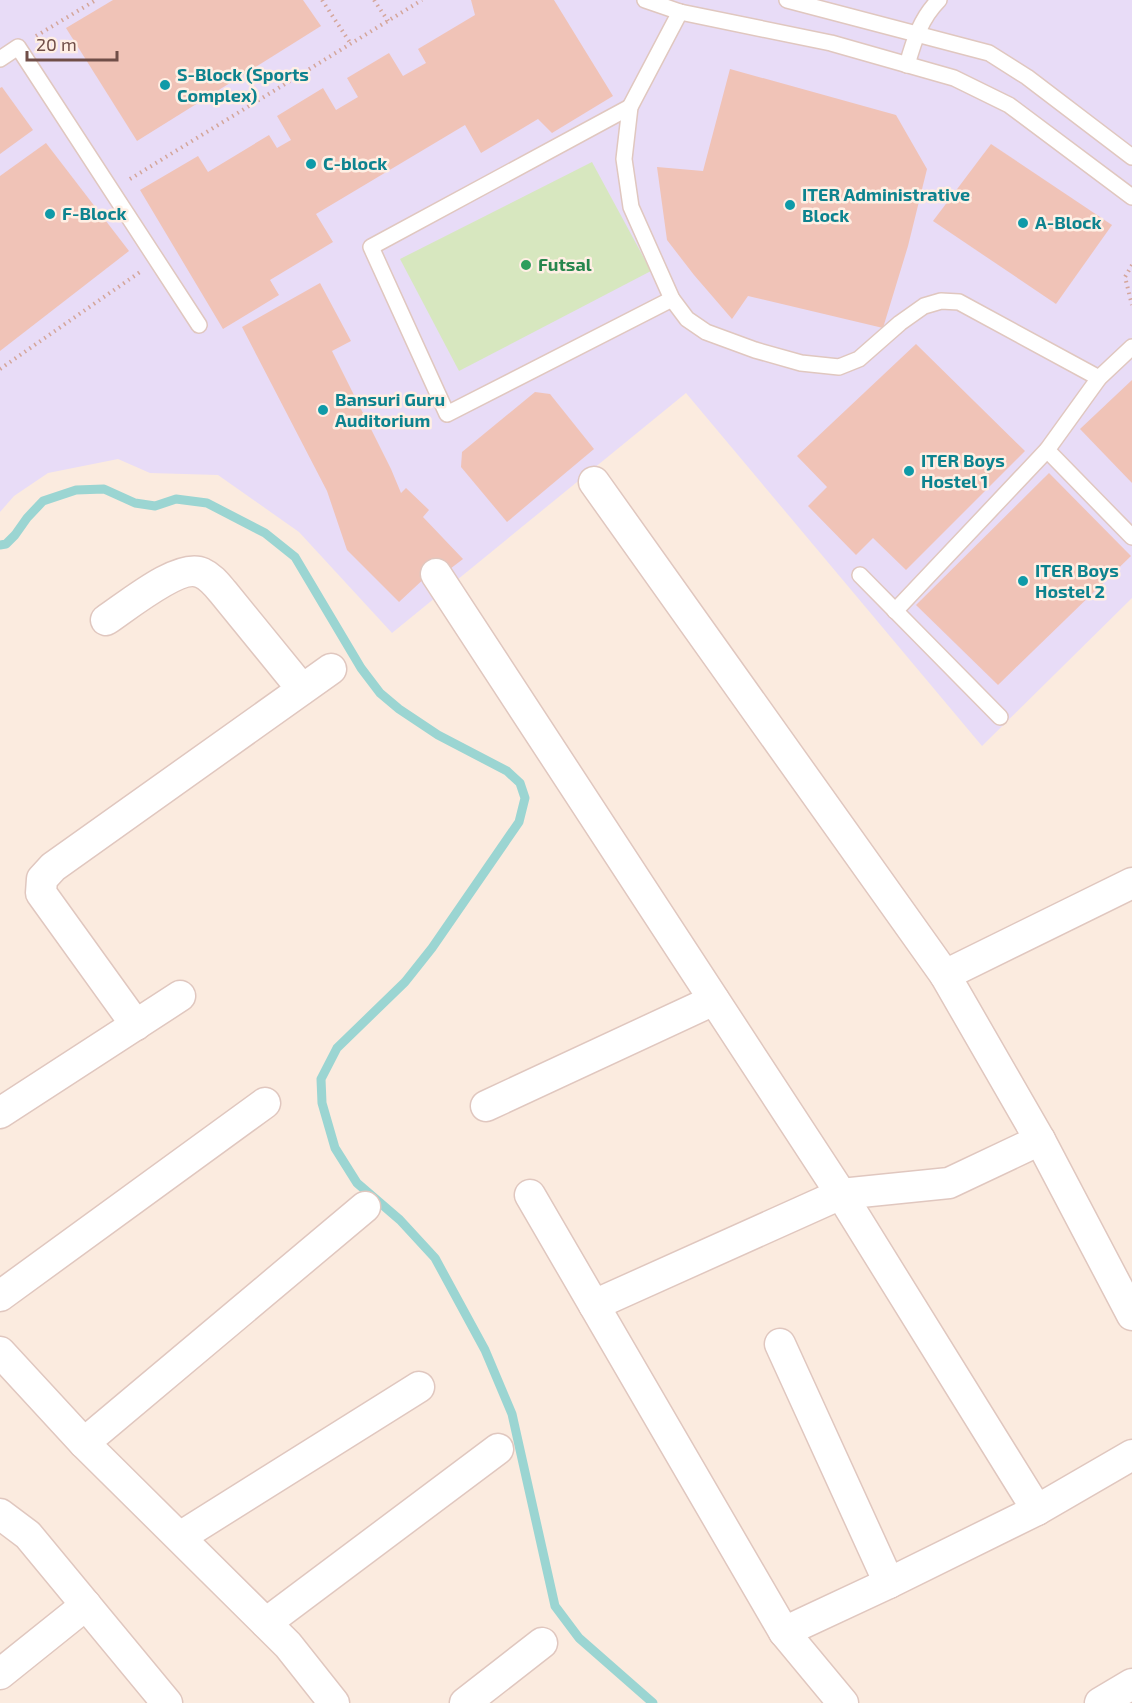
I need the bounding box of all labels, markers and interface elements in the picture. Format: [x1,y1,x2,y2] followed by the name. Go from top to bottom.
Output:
[27,24,117,62] scale bar
[36,33,77,55] text: 20 m
[177,63,309,106] place label: S-Block (Sports Complex)
[158,78,172,92] marker: S-Block (Sports Complex)
[323,152,387,174] place label: C-block
[304,157,318,171] marker: C-block
[802,183,970,226] place label: ITER Administrative Block
[783,198,797,212] marker: ITER Administrative Block
[62,202,127,224] place label: F-Block
[43,207,57,221] marker: F-Block
[1035,211,1101,233] place label: A-Block
[1016,216,1030,230] marker: A-Block
[538,253,592,275] place label: Futsal
[519,258,533,272] marker: Futsal
[335,388,445,431] place label: Bansuri Guru Auditorium
[316,403,330,417] marker: Bansuri Guru Auditorium
[921,449,1005,492] place label: ITER Boys Hostel 1
[902,464,916,478] marker: ITER Boys Hostel 1
[1035,559,1119,602] place label: ITER Boys Hostel 2
[1016,574,1030,588] marker: ITER Boys Hostel 2

